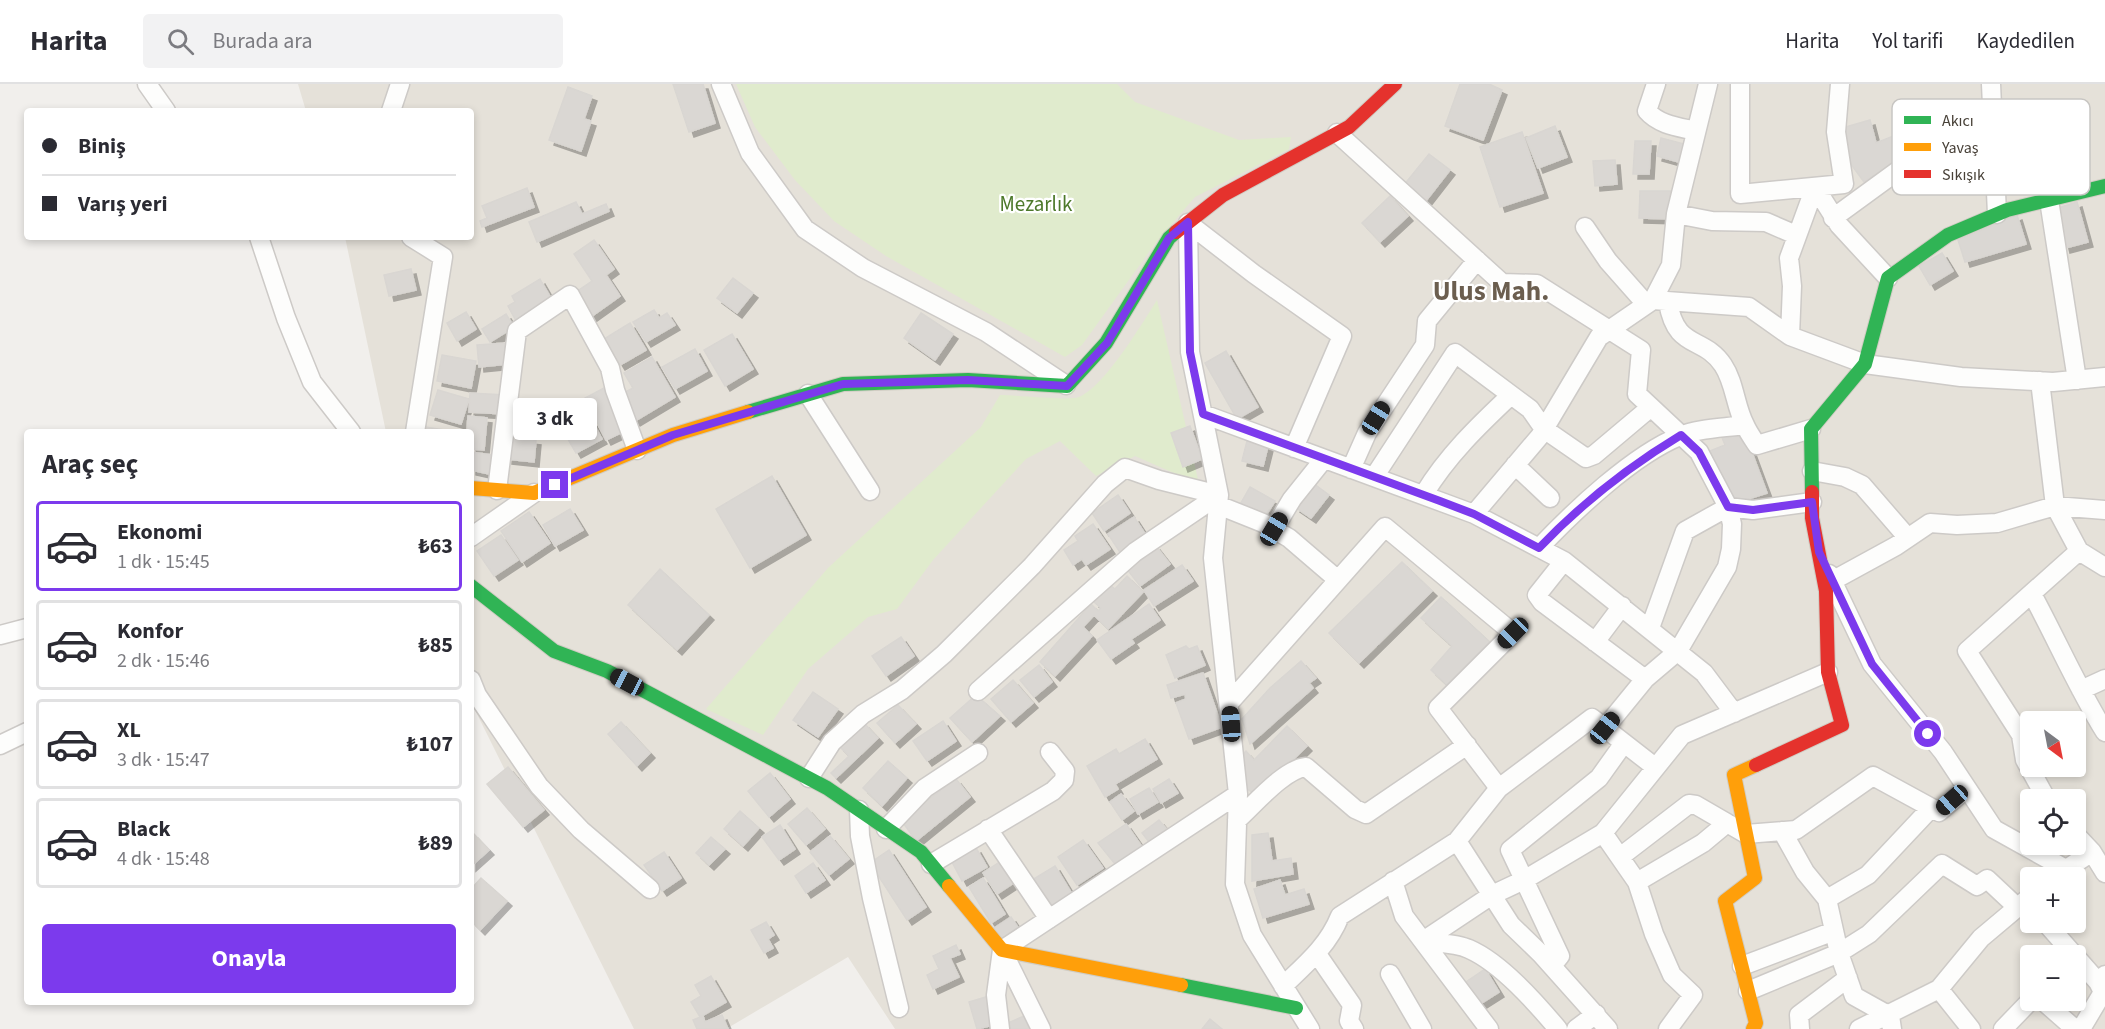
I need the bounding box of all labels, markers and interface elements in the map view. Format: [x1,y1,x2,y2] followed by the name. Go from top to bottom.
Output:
[143,14,563,68] search box
[30,21,107,61] text: Harita
[164,25,197,58] icon: search
[212,25,313,57] text: Burada ara
[1785,26,1839,56] text: Harita
[1872,26,1943,56] text: Yol tarifi
[1976,26,2075,56] text: Kaydedilen
[1892,99,2090,195] legend
[1942,110,1974,132] text: Akıcı
[78,130,126,162] text: Biniş
[1941,137,1979,159] text: Yavaş
[1942,164,1985,186] text: Sıkışık
[78,188,168,220] text: Varış yeri
[1000,189,1073,219] park label: Mezarlık
[1433,272,1549,311] district label: Ulus Mah.
[513,398,597,440] callout: 3 dk
[1359,398,1393,438] car
[537,405,573,433] text: 3 dk
[42,445,138,484] text: Araç seç
[541,471,568,498] route end
[1257,509,1291,549] car
[117,516,202,548] text: Ekonomi
[45,519,99,573] icon: car
[418,530,453,562] text: ₺63
[117,548,210,576] text: 1 dk · 15:45
[1494,614,1532,652] car
[117,615,183,647] text: Konfor
[45,618,99,672] icon: car
[418,629,453,661] text: ₺85
[117,647,210,675] text: 2 dk · 15:46
[607,666,647,698] car
[1221,705,1241,743] car
[1587,708,1623,748] car
[2020,711,2086,777] north arrow
[2020,711,2086,1011] map controls
[117,714,141,746] text: XL
[45,717,99,771] icon: car
[1914,720,1941,747] route start
[407,728,453,760] text: ₺107
[117,746,210,774] text: 3 dk · 15:47
[1933,781,1971,819] car
[2020,789,2086,855] button: locate
[117,813,171,845] text: Black
[45,816,99,870] icon: car
[418,827,453,859] text: ₺89
[117,845,210,873] text: 4 dk · 15:48
[2020,867,2086,933] button: +
[42,924,456,993] button: Onayla
[2020,945,2086,1011] button: −

